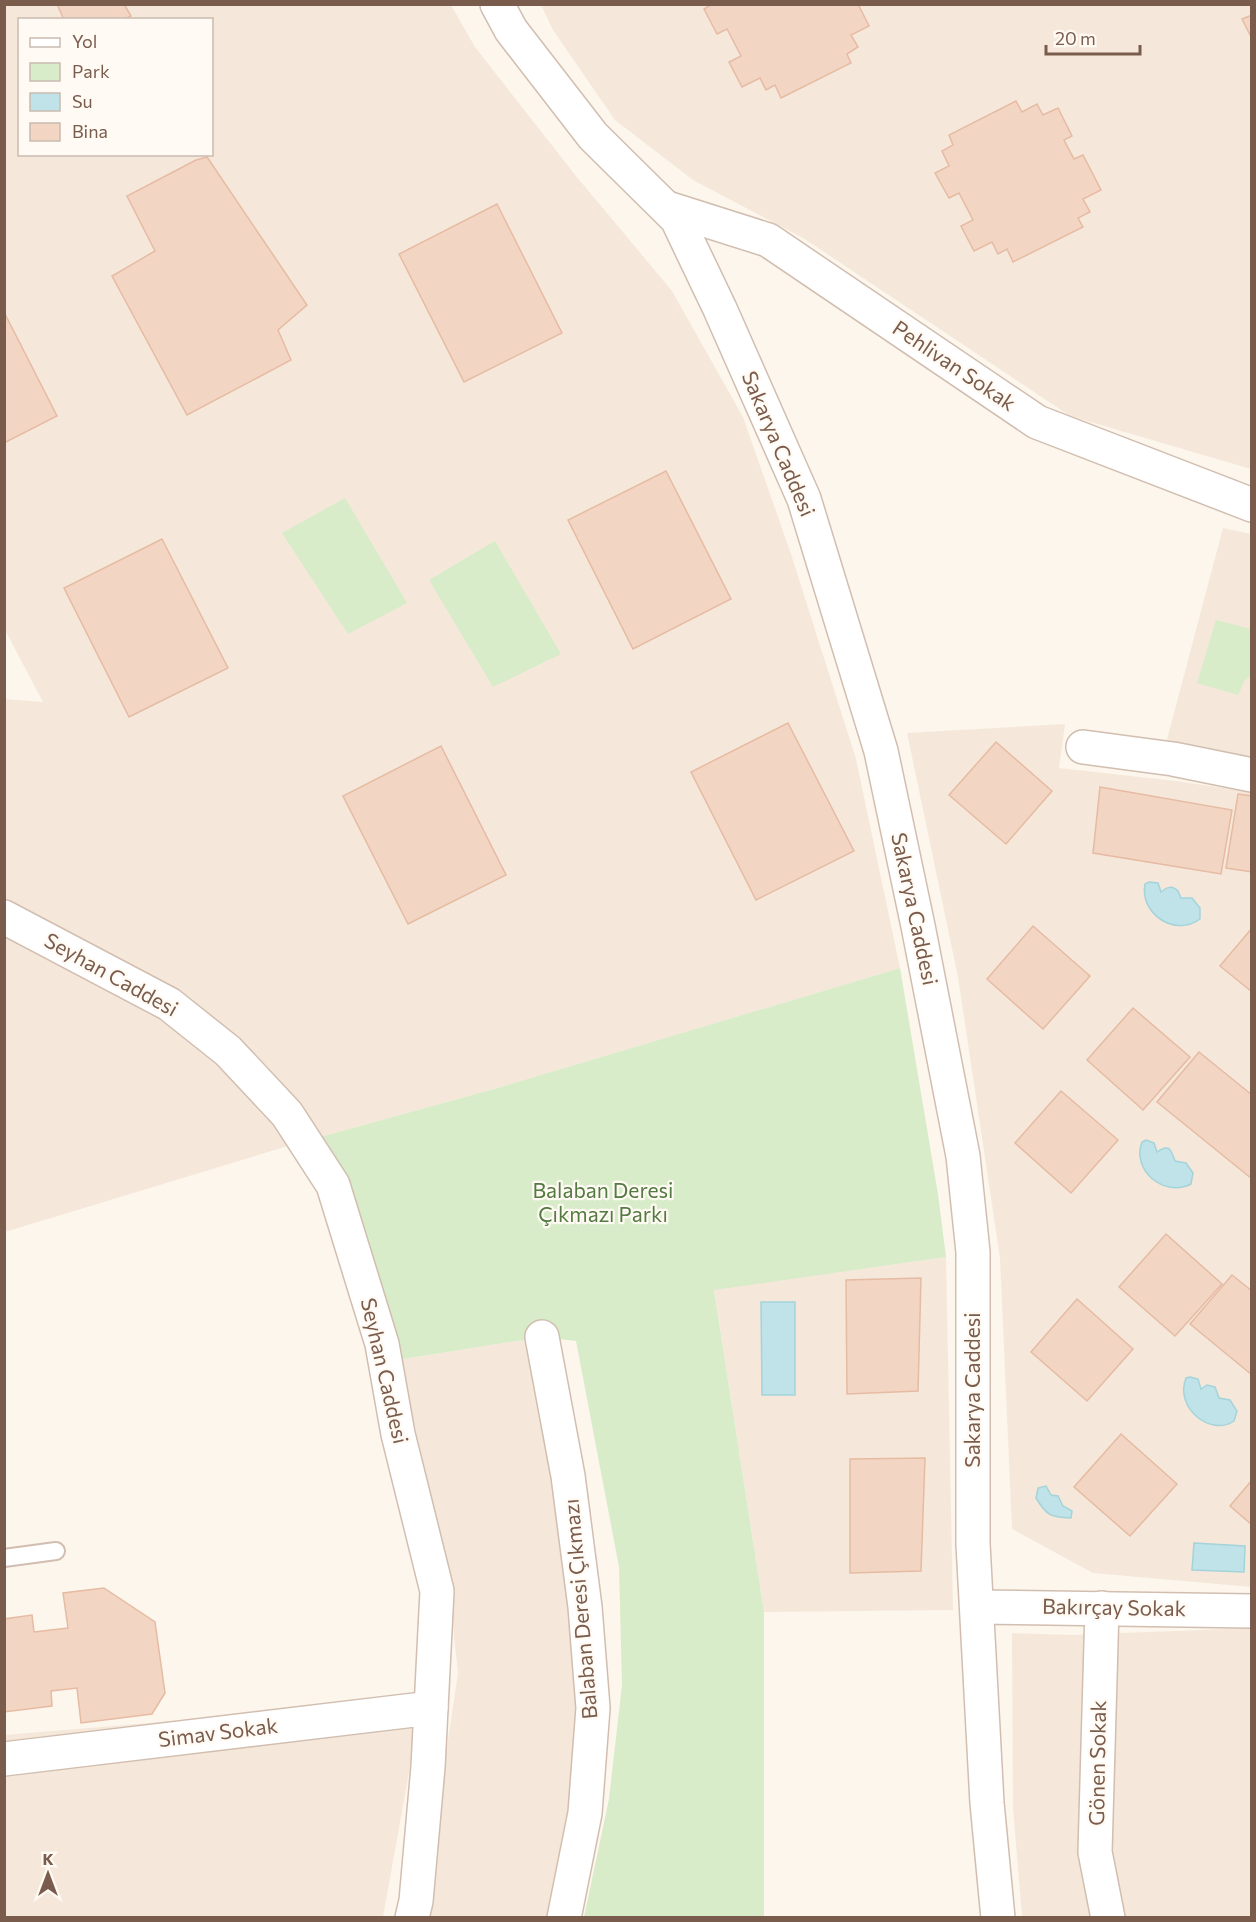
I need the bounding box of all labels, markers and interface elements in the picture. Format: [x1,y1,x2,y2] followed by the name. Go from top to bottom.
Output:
[18,18,213,156] legend
[1046,18,1140,56] scale bar
[1055,27,1096,49] text: 20 m
[72,30,97,52] text: Yol
[72,60,110,82] text: Park
[72,90,93,112] text: Su
[72,120,108,142] text: Bina
[889,314,1021,415] street label: Pehlivan Sokak
[738,367,821,520] street label: Sakarya Caddesi
[887,830,944,987] street label: Sakarya Caddesi
[41,927,183,1021] street label: Seyhan Caddesi
[533,1177,673,1226] park label: Balaban Deresi Çıkmazı Parkı
[357,1295,414,1446] street label: Seyhan Caddesi
[959,1312,984,1468] street label: Sakarya Caddesi
[557,1498,602,1720] street label: Balaban Deresi Çıkmazı
[1042,1593,1186,1620] street label: Bakırçay Sokak
[1083,1700,1110,1826] street label: Gönen Sokak
[157,1712,279,1751] street label: Simav Sokak
[18,1844,78,1904] north arrow
[42,1849,54,1868] text: K

